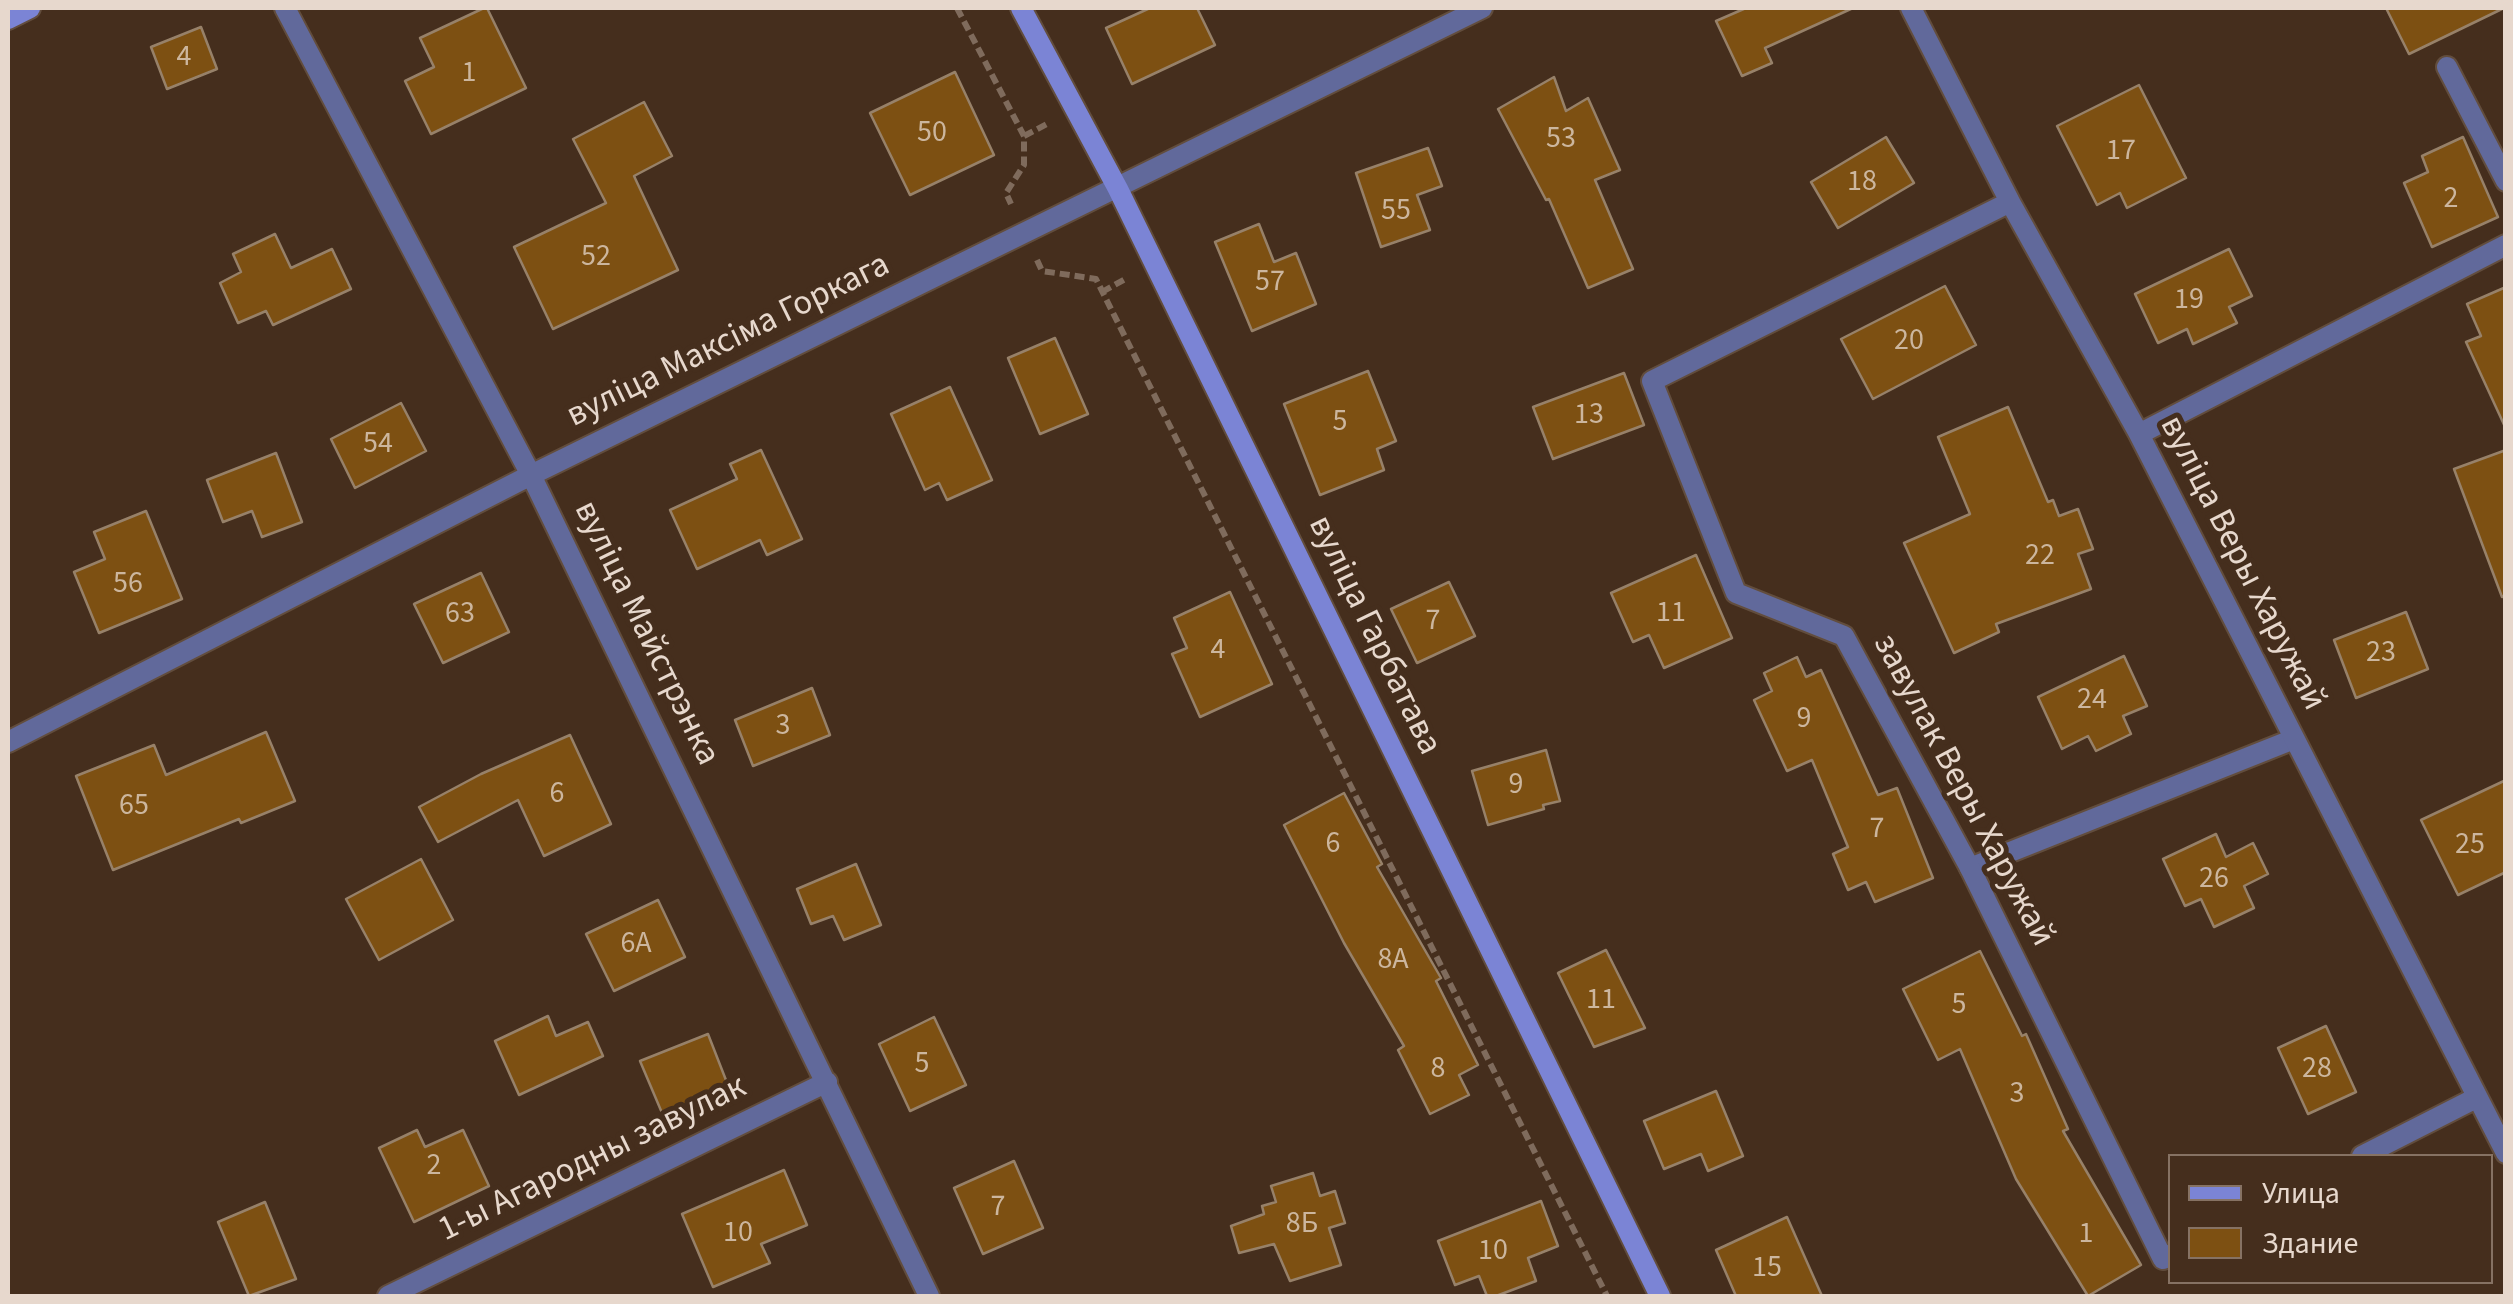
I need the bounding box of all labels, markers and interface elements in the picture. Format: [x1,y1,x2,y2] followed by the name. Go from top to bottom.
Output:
[177,40,191,76] house number: 4
[462,56,476,92] house number: 1
[917,116,947,152] house number: 50
[1546,122,1576,158] house number: 53
[2106,134,2136,170] house number: 17
[1847,165,1877,201] house number: 18
[2444,182,2458,218] house number: 2
[1381,194,1411,230] house number: 55
[581,240,611,276] house number: 52
[561,246,897,438] street label: вуліца Максіма Горкага
[1255,265,1285,301] house number: 57
[2174,283,2204,319] house number: 19
[1894,324,1924,360] house number: 20
[1574,398,1604,434] house number: 13
[1333,405,1347,441] house number: 5
[2149,410,2333,718] street label: вуліца Веры Харужай
[363,427,393,463] house number: 54
[563,495,727,773] street label: вуліца Майстрэнка
[1297,510,1449,762] street label: вуліца Гарбатава
[2025,539,2055,575] house number: 22
[113,567,143,603] house number: 56
[1656,596,1686,632] house number: 11
[445,597,475,633] house number: 63
[1426,604,1440,640] house number: 7
[1862,628,2062,954] street label: завулак Веры Харужай
[1211,633,1225,669] house number: 4
[2366,636,2396,672] house number: 23
[2077,683,2107,719] house number: 24
[1797,702,1811,738] house number: 9
[776,709,790,745] house number: 3
[1509,768,1523,804] house number: 9
[550,777,564,813] house number: 6
[119,789,149,825] house number: 65
[1870,812,1884,848] house number: 7
[1326,827,1340,863] house number: 6
[2455,828,2485,864] house number: 25
[2199,862,2229,898] house number: 26
[620,927,652,963] house number: 6А
[1377,943,1409,979] house number: 8А
[1586,983,1616,1019] house number: 11
[1952,988,1966,1024] house number: 5
[915,1047,929,1083] house number: 5
[1431,1052,1445,1088] house number: 8
[2302,1052,2332,1088] house number: 28
[432,1067,754,1253] street label: 1-ы Агародны завулак
[2010,1077,2024,1113] house number: 3
[427,1149,441,1185] house number: 2
[2168,1154,2493,1284] legend
[2262,1172,2340,1215] text: Улица
[991,1190,1005,1226] house number: 7
[1286,1207,1318,1243] house number: 8Б
[723,1216,753,1252] house number: 10
[2079,1217,2093,1253] house number: 1
[2262,1222,2358,1265] text: Здание
[1478,1234,1508,1270] house number: 10
[1752,1251,1782,1287] house number: 15

